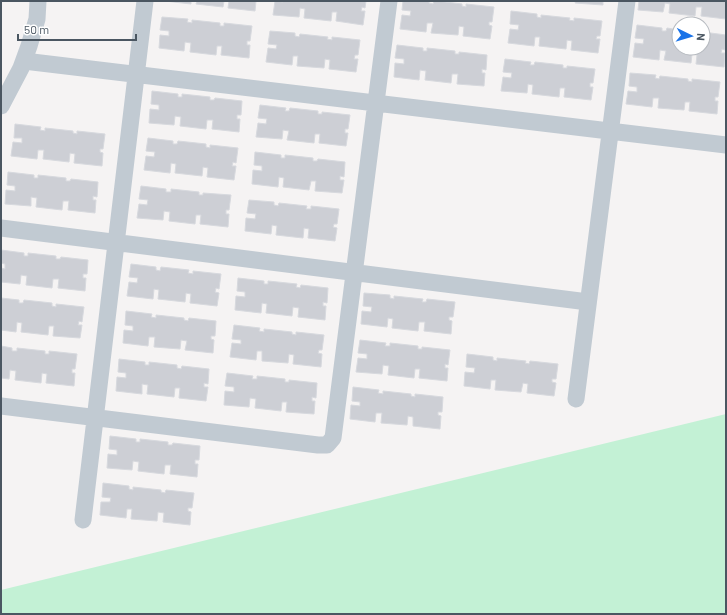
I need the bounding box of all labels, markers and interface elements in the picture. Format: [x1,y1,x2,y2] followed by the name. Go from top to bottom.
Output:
[18,16,136,42] scale bar
[671,16,711,56] north arrow
[24,22,49,36] text: 50 m
[695,33,708,41] text: N

